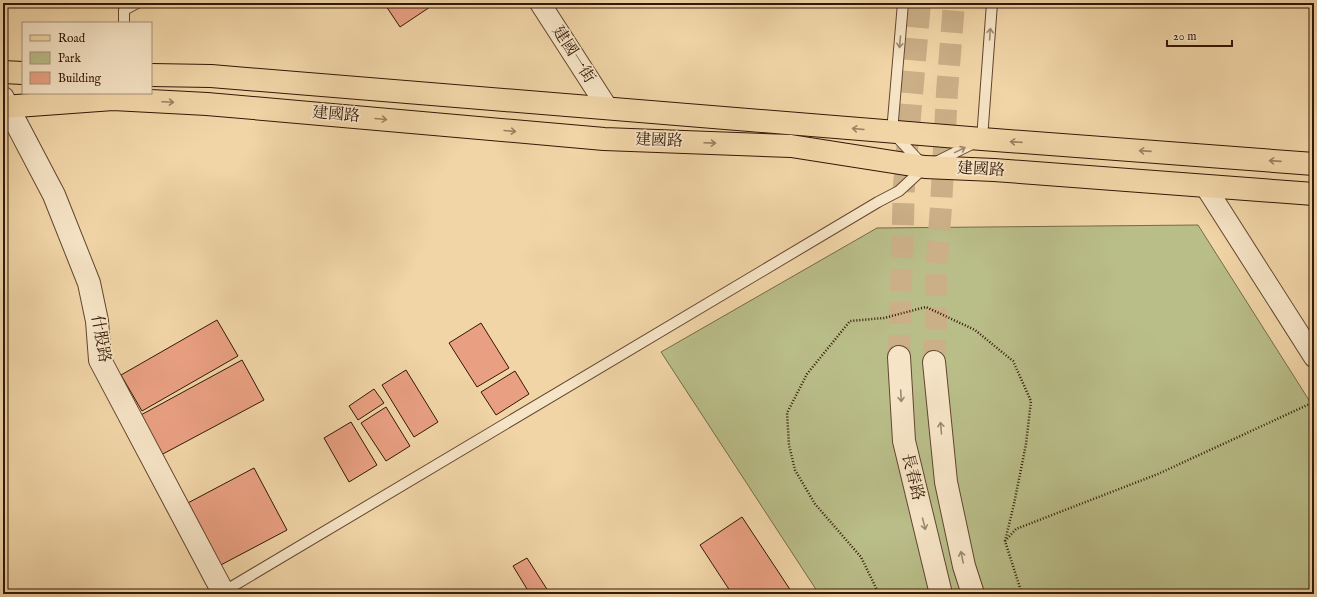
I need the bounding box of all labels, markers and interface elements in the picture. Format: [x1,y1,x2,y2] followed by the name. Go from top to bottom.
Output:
[22,22,152,94] legend
[1167,22,1232,48] scale bar
[547,23,599,87] street label: 建國一街
[987,28,994,41] one-way arrow
[1173,29,1196,44] text: 20 m
[58,31,86,46] text: Road
[896,35,904,48] one-way arrow
[58,51,81,66] text: Park
[58,71,102,86] text: Building
[161,98,174,106] one-way arrow
[311,103,361,127] street label: 建國路
[374,116,387,123] one-way arrow
[852,125,865,133] one-way arrow
[503,127,516,135] one-way arrow
[635,130,683,152] street label: 建國路
[1010,138,1023,145] one-way arrow
[703,139,716,147] one-way arrow
[954,146,966,153] one-way arrow
[1139,148,1152,155] one-way arrow
[1269,158,1282,165] one-way arrow
[957,159,1005,181] street label: 建國路
[86,314,114,364] street label: 什股路
[898,389,905,402] one-way arrow
[937,422,944,435] one-way arrow
[896,451,928,503] street label: 長春路
[920,517,928,530] one-way arrow
[957,550,965,563] one-way arrow

